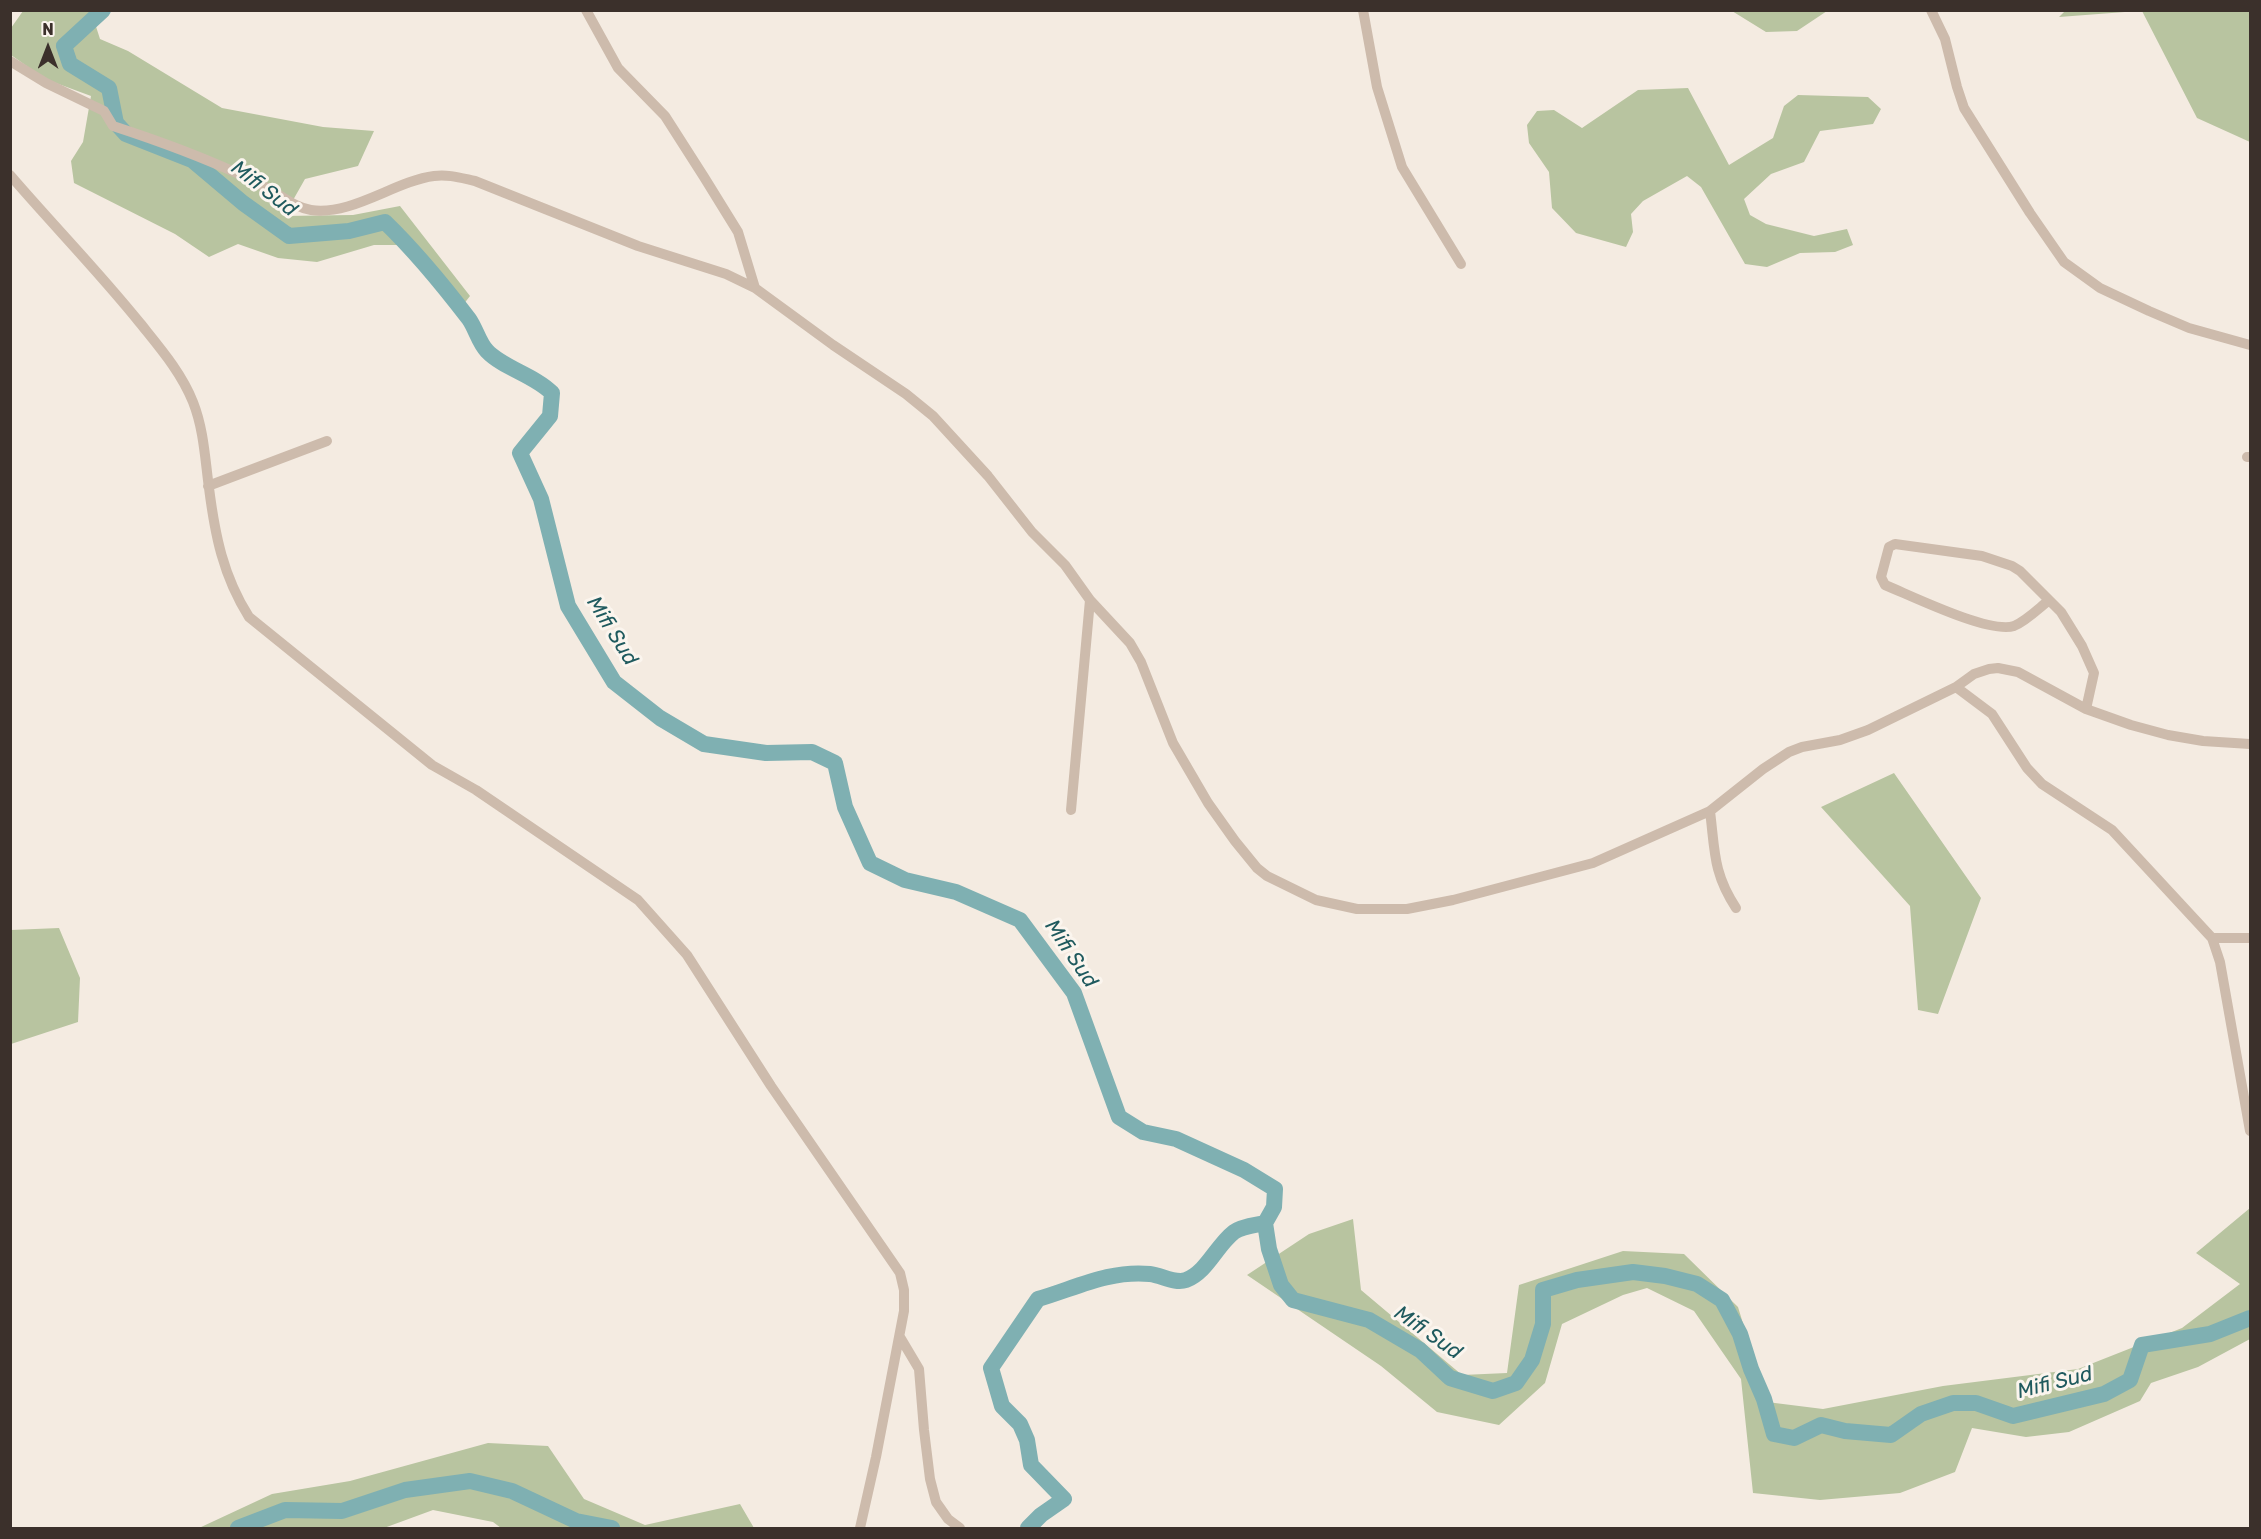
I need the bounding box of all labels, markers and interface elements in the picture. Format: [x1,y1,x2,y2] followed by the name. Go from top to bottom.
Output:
[18,18,78,78] north arrow
[42,20,54,39] text: N
[226,155,302,223] water label: Mifi Sud
[581,592,643,670] water label: Mifi Sud
[1039,915,1103,993] water label: Mifi Sud
[1389,1301,1467,1365] water label: Mifi Sud
[2015,1361,2095,1405] water label: Mifi Sud

